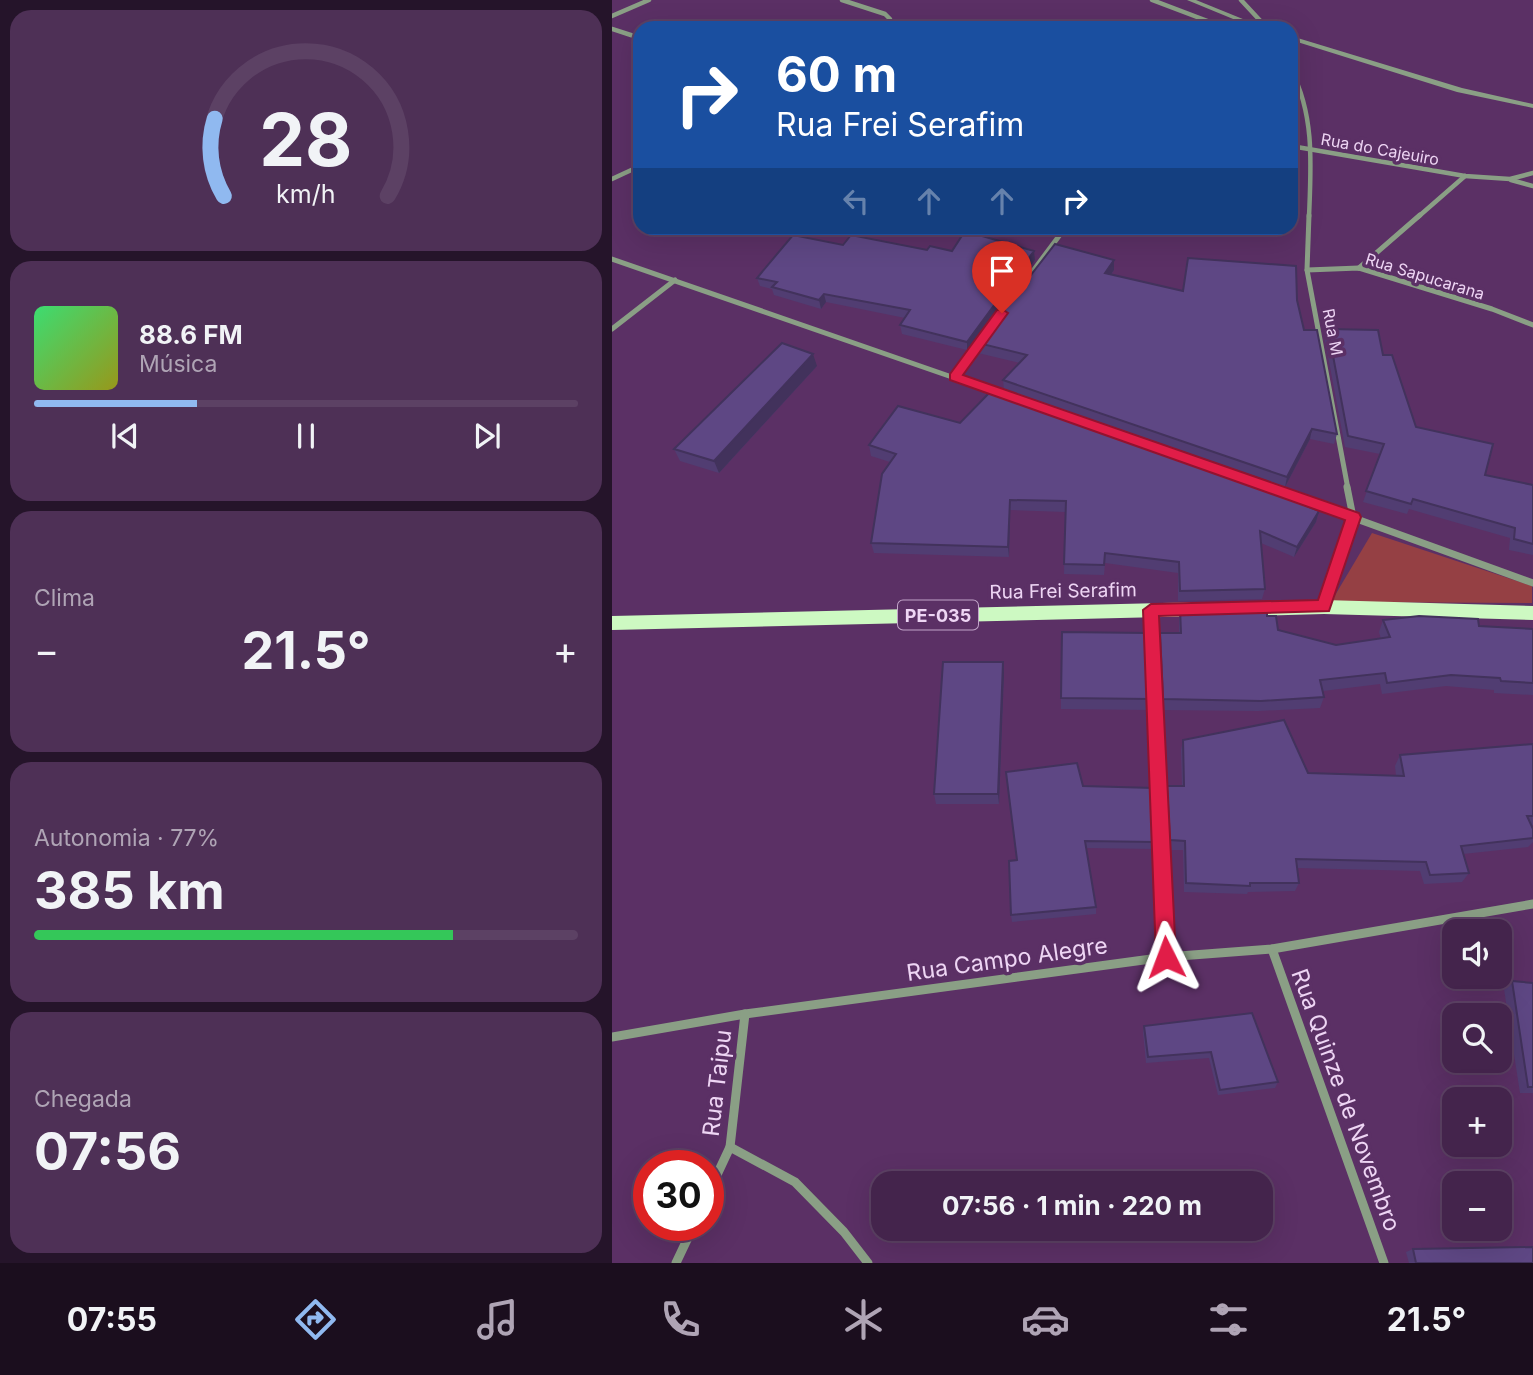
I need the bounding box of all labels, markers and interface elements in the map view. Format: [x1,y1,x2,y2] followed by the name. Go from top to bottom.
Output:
[776,45,897,104] text: 60 m
[661,49,752,140] icon: right
[259,96,353,185] text: 28
[776,105,1024,144] text: Rua Frei Serafim
[1319,129,1441,169] street label: Rua do Cajeuiro
[276,179,336,209] text: km/h
[837,182,875,220] icon: left
[910,182,948,220] icon: ahead
[983,182,1021,220] icon: ahead
[1056,182,1094,220] icon: right
[972,241,1032,313] pin
[1363,248,1487,304] street label: Rua Sapucarana
[983,252,1021,290] icon: arrive
[1319,307,1347,357] street label: Rua M
[139,319,243,350] text: 88.6 FM
[139,350,217,378] text: Música
[106,417,144,455] icon: previous
[287,417,325,455] icon: pause
[468,417,506,455] icon: next
[989,578,1137,604] street label: Rua Frei Serafim
[34,584,95,612] text: Clima
[898,600,978,630] road number: PE-035
[241,619,371,682] text: 21.5°
[34,627,59,673] text: −
[553,627,578,673] text: +
[34,824,219,852] text: Autonomia · 77%
[34,859,225,922] text: 385 km
[1442,919,1512,1241] map controls
[1442,919,1512,989] button: sound
[1129,920,1203,994] position arrow
[905,931,1109,987] street label: Rua Campo Alegre
[1285,965,1407,1235] street label: Rua Quinze de Novembro
[1442,1003,1512,1073] button: search
[697,1028,737,1138] street label: Rua Taipu
[34,1085,132,1113] text: Chegada
[1442,1087,1512,1157] button: +
[34,1120,181,1183] text: 07:56
[633,1150,724,1241] speed limit sign: 30
[1442,1171,1512,1241] button: −
[942,1190,1202,1221] text: 07:56 · 1 min · 220 m
[291,1295,340,1344] icon: directions
[473,1295,522,1344] icon: music
[656,1295,705,1344] icon: phone
[839,1295,888,1344] icon: climate
[1021,1295,1070,1344] icon: car
[1204,1295,1253,1344] icon: filters
[67,1300,157,1339] text: 07:55
[1387,1300,1466,1339] text: 21.5°

